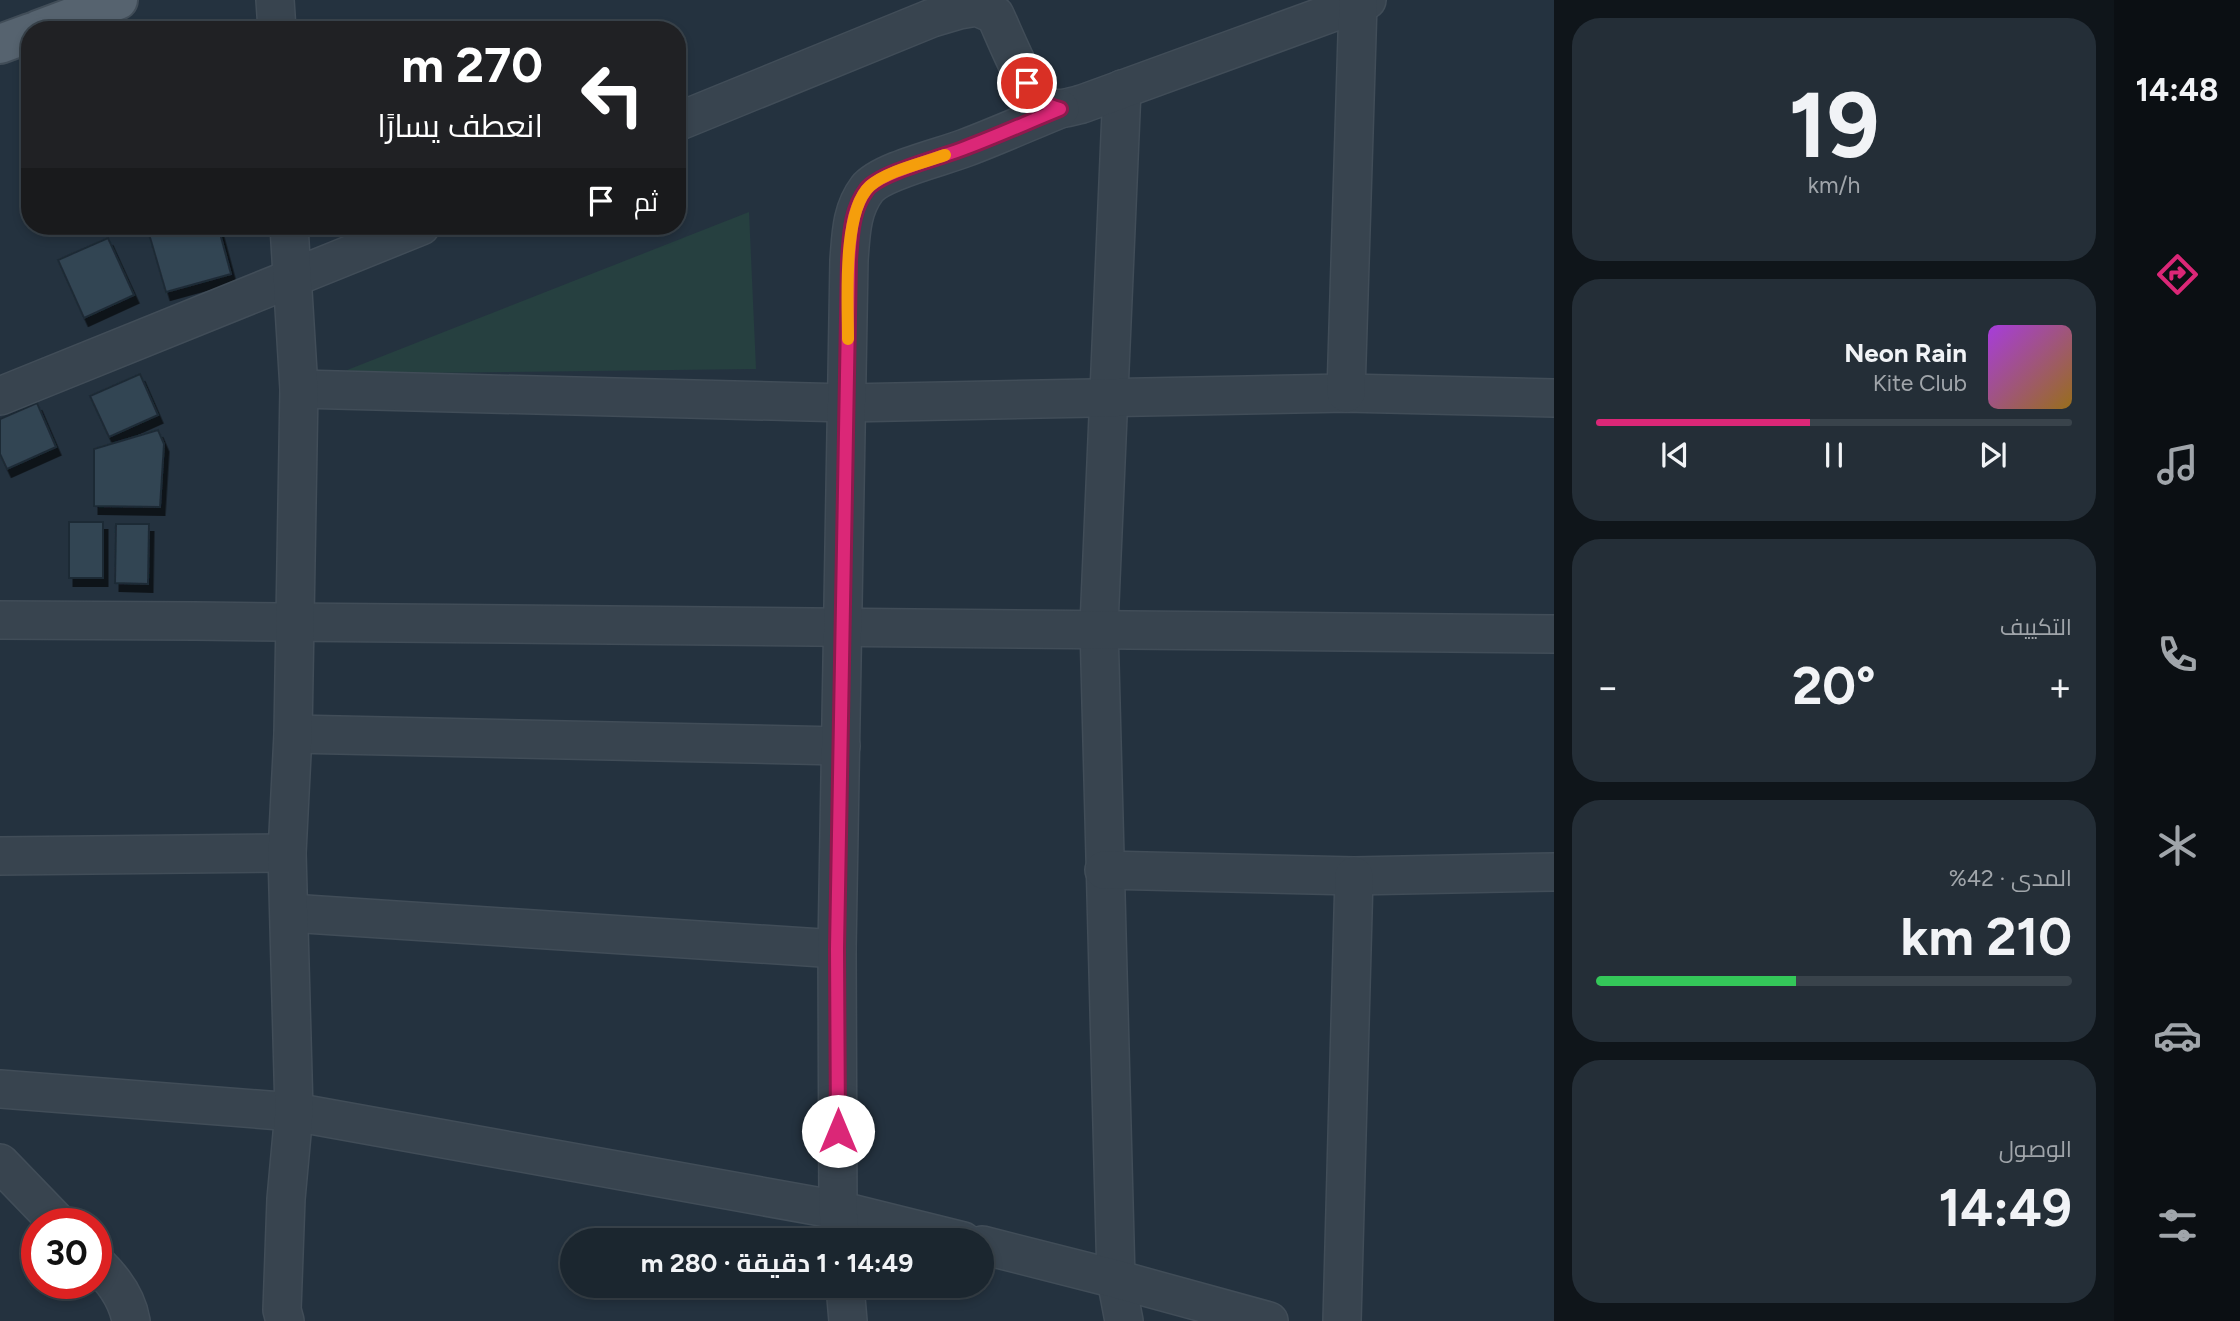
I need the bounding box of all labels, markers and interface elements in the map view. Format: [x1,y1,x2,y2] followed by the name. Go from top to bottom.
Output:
[401,35,543,94] text: 270 m
[567,49,658,140] icon: left
[997,53,1057,113] pin
[1008,64,1046,102] icon: arrive
[1788,71,1880,180] text: 19
[2135,71,2219,109] text: 14:48
[377,107,543,145] text: انعطف يسارًا
[1808,171,1860,199] text: km/h
[582,182,620,220] icon: arrive
[634,186,658,218] text: ثم
[2153,250,2202,299] icon: directions
[1844,337,1967,369] text: Neon Rain
[1873,369,1967,397] text: Kite Club
[1656,436,1694,474] icon: previous
[1815,436,1853,474] icon: pause
[1974,436,2012,474] icon: next
[2153,440,2202,489] icon: music
[2000,613,2072,641] text: التكييف
[2153,630,2202,679] icon: phone
[1792,655,1876,717] text: 20°
[1596,664,1620,710] text: −
[2048,664,2072,710] text: +
[2153,821,2202,870] icon: climate
[1949,864,2072,892] text: المدى · 42%
[1901,906,2072,968] text: 210 km
[2153,1011,2202,1060] icon: car
[801,1094,875,1168] position arrow
[1999,1135,2072,1163] text: الوصول
[1938,1177,2072,1239] text: 14:49
[2153,1201,2202,1250] icon: filters
[21,1208,112,1299] speed limit sign: 30
[641,1247,913,1279] text: 14:49 · 1 دقيقة · 280 m

